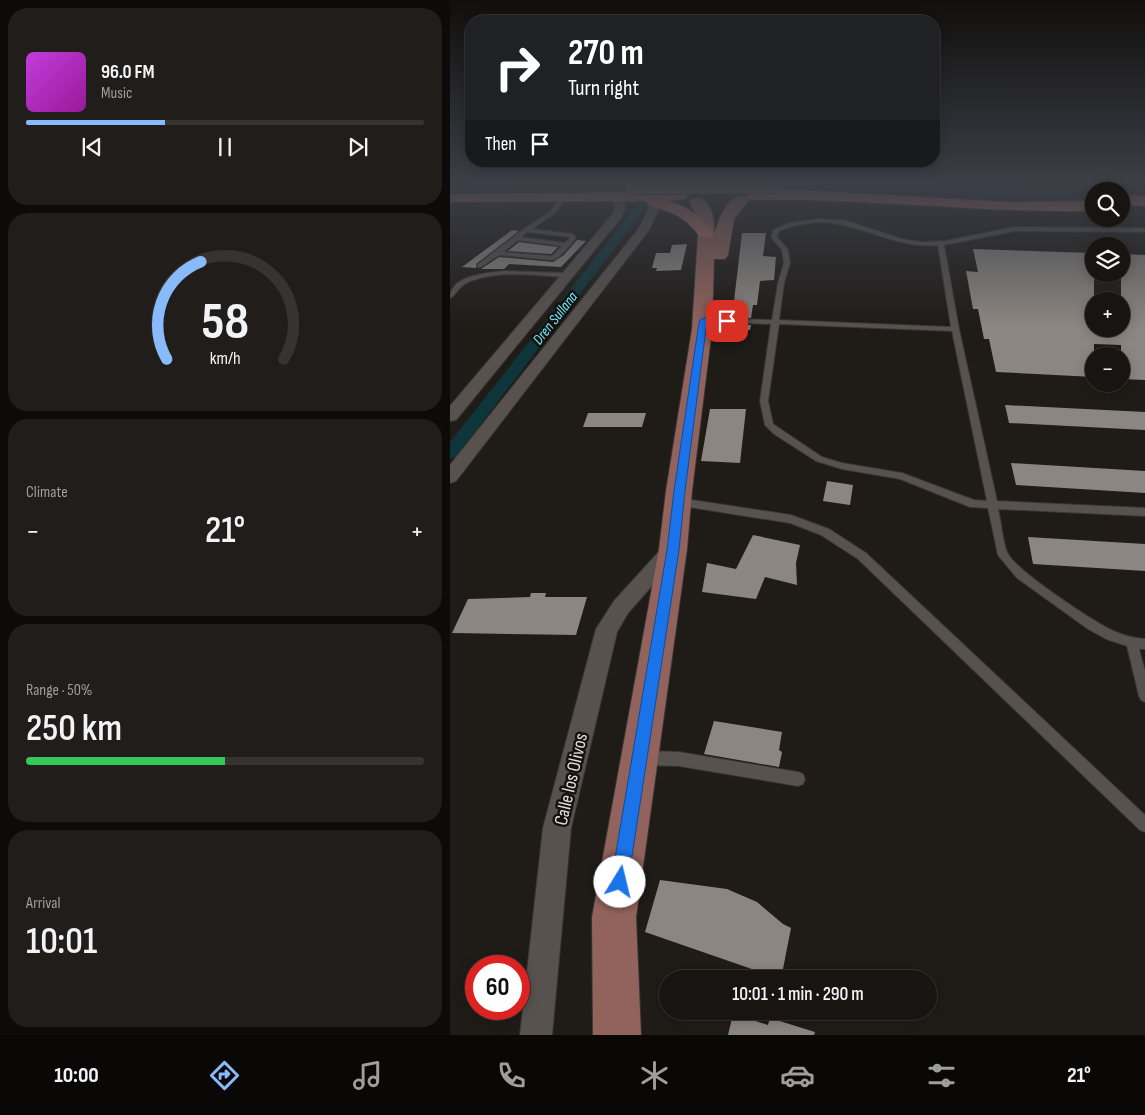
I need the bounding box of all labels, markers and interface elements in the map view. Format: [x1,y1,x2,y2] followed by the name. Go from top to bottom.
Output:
[568,32,644,75] text: 270 m
[485,35,550,100] icon: right
[101,61,155,84] text: 96.0 FM
[568,75,639,102] text: Turn right
[101,84,132,103] text: Music
[526,130,554,158] icon: arrive
[78,133,106,161] icon: previous
[211,133,239,161] icon: pause
[344,133,372,161] icon: next
[485,133,516,156] text: Then
[1085,182,1130,392] map controls
[1085,182,1130,227] button: search
[1085,237,1130,282] button: layers
[529,288,582,349] water label: Dren Sullana
[201,291,249,354] text: 58
[1085,292,1130,337] button: +
[706,300,748,342] pin
[713,307,741,335] icon: arrive
[1085,347,1130,392] button: −
[210,348,240,369] text: km/h
[26,483,68,502] text: Climate
[205,508,245,553] text: 21°
[26,515,40,548] text: −
[410,515,424,548] text: +
[26,681,92,700] text: Range · 50%
[26,706,122,751] text: 250 km
[550,731,593,828] street label: Calle los Olivos
[593,855,645,907] position arrow
[26,894,60,913] text: Arrival
[26,919,97,964] text: 10:01
[465,955,530,1020] speed limit sign: 60
[732,983,864,1006] text: 10:01 · 1 min · 290 m
[207,1058,242,1093] icon: directions
[350,1058,385,1093] icon: music
[494,1058,529,1093] icon: phone
[637,1058,672,1093] icon: climate
[780,1058,815,1093] icon: car
[924,1058,959,1093] icon: filters
[54,1062,99,1089] text: 10:00
[1067,1062,1091,1089] text: 21°

